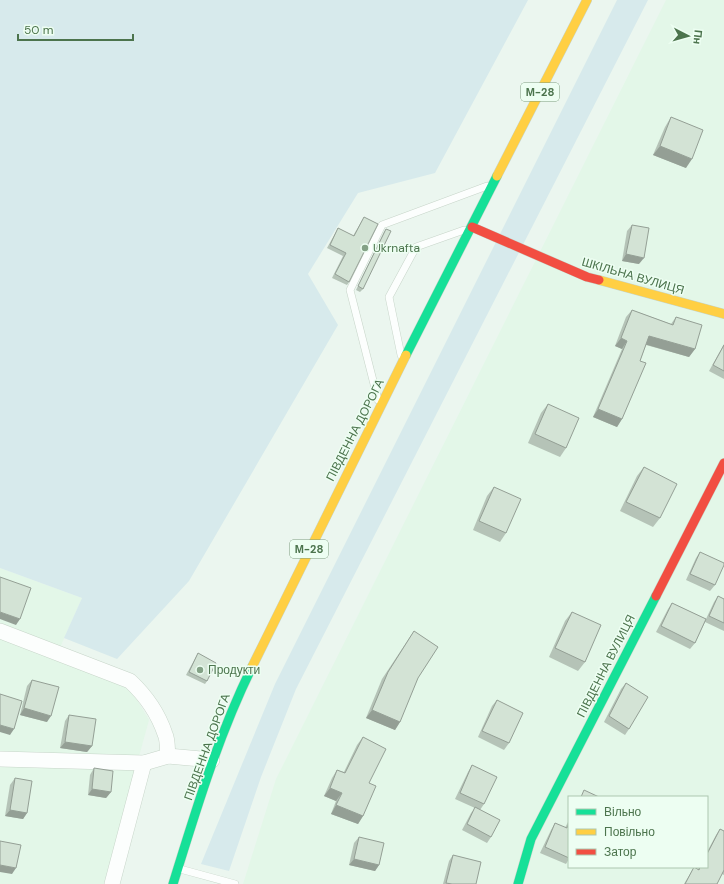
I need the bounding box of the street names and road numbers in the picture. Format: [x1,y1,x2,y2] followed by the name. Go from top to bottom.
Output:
[521,83,559,101] road number: М-28
[580,254,686,298] street label: ШКІЛЬНА ВУЛИЦЯ
[322,376,388,484] street label: ПІВДЕННА ДОРОГА
[290,540,328,558] road number: М-28
[573,612,639,720] street label: ПІВДЕННА ВУЛИЦЯ
[180,691,234,803] street label: ПІВДЕННА ДОРОГА

